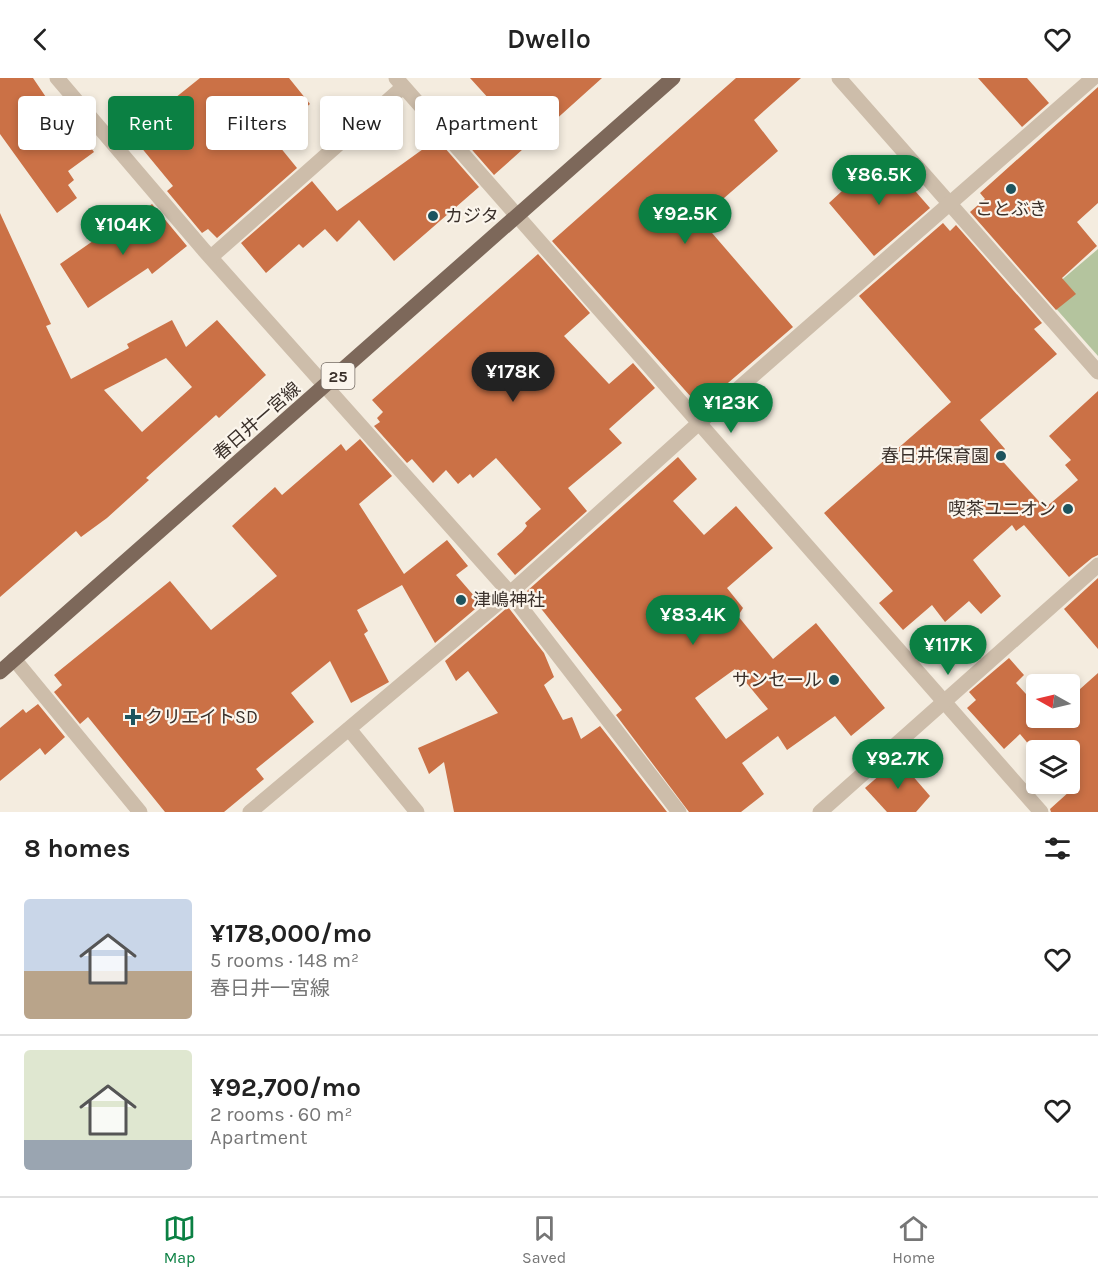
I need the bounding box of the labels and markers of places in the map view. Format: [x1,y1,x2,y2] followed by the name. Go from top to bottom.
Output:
[830,155,928,206] pin: ¥86.5K
[1004,182,1018,196] marker: ことぶき
[636,194,734,245] pin: ¥92.5K
[975,198,1047,220] place label: ことぶき
[81,205,165,256] pin: ¥104K
[445,205,499,227] place label: カジタ
[426,209,440,223] marker: カジタ
[471,352,555,403] pin: ¥178K
[689,383,773,434] pin: ¥123K
[881,445,989,467] place label: 春日井保育園
[994,449,1008,463] marker: 春日井保育園
[948,498,1056,520] place label: 喫茶ユニオン
[1061,502,1075,516] marker: 喫茶ユニオン
[473,589,545,611] place label: 津嶋神社
[454,593,468,607] marker: 津嶋神社
[644,595,742,646] pin: ¥83.4K
[906,625,990,676] pin: ¥117K
[732,669,822,691] place label: サンセール
[827,673,841,687] marker: サンセール
[145,706,258,728] place label: クリエイトSD
[126,710,140,724] marker: クリエイトSD
[849,739,947,790] pin: ¥92.7K

